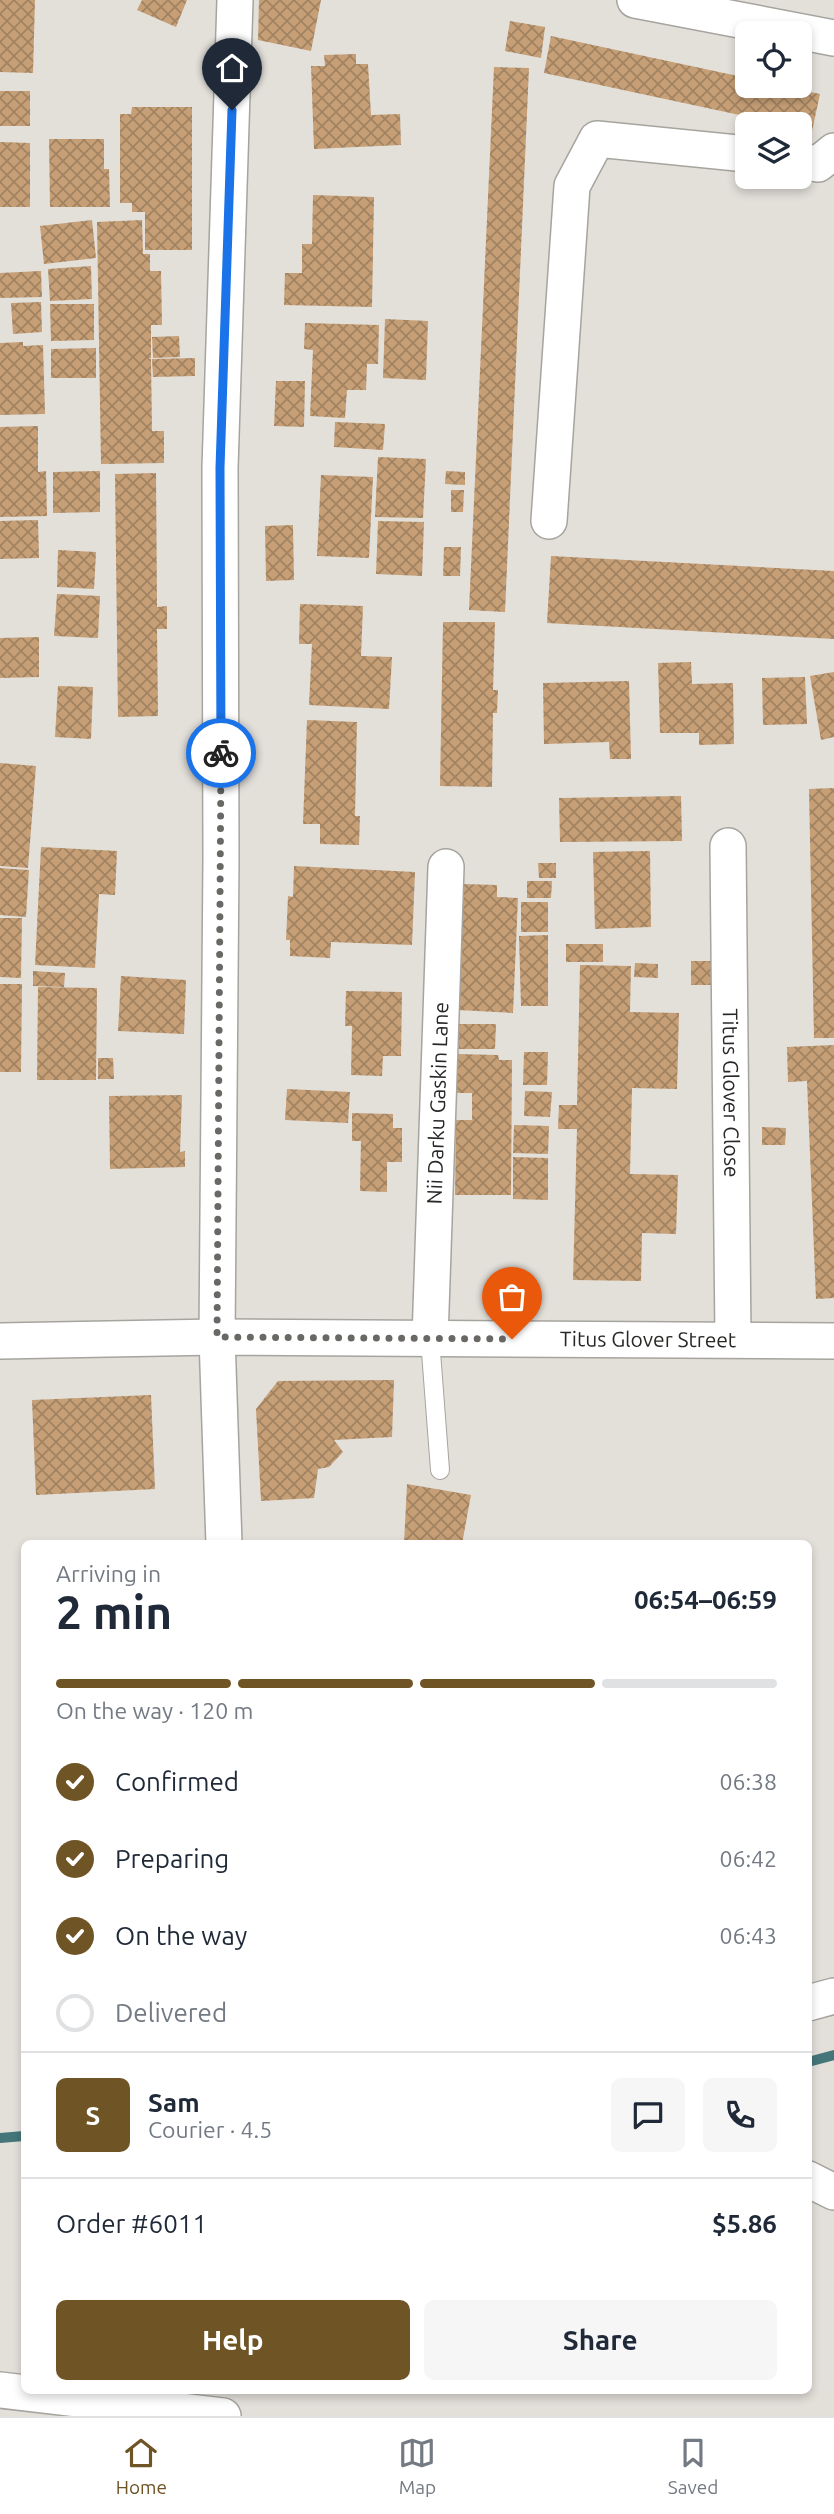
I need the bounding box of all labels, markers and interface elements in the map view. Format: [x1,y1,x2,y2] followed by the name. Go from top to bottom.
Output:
[735,21,812,189] map controls
[735,21,812,98] button: locate
[202,38,262,110] pin
[213,49,251,87] icon: home
[735,112,812,189] button: layers
[186,718,256,788] courier
[202,734,240,772] icon: bike
[422,1001,452,1205] street label: Nii Darku Gaskin Lane
[719,1008,744,1178] street label: Titus Glover Close
[482,1267,542,1339] pin
[493,1278,531,1316] icon: bag
[560,1326,736,1351] street label: Titus Glover Street
[56,1561,161,1586] text: Arriving in
[634,1585,777,1614] text: 06:54–06:59
[56,1586,172,1638] text: 2 min
[56,1698,253,1723] text: On the way · 120 m
[56,1763,94,1801] icon: check
[115,1767,239,1796] text: Confirmed
[719,1769,777,1794] text: 06:38
[56,1840,94,1878] icon: check
[115,1844,229,1873] text: Preparing
[719,1846,777,1871] text: 06:42
[56,1917,94,1955] icon: check
[115,1921,247,1950] text: On the way
[719,1923,777,1948] text: 06:43
[115,1998,227,2027] text: Delivered
[611,2078,685,2152] button: chat
[703,2078,777,2152] button: phone
[148,2088,200,2117] text: Sam
[86,2101,100,2130] text: S
[148,2117,272,2142] text: Courier · 4.5
[56,2209,207,2238] text: Order #6011
[712,2209,777,2238] text: $5.86
[56,2300,410,2380] button: Help
[424,2300,777,2380] button: Share
[116,2434,167,2498] tab: Home
[398,2434,436,2498] tab: Map
[668,2434,718,2498] tab: Saved

